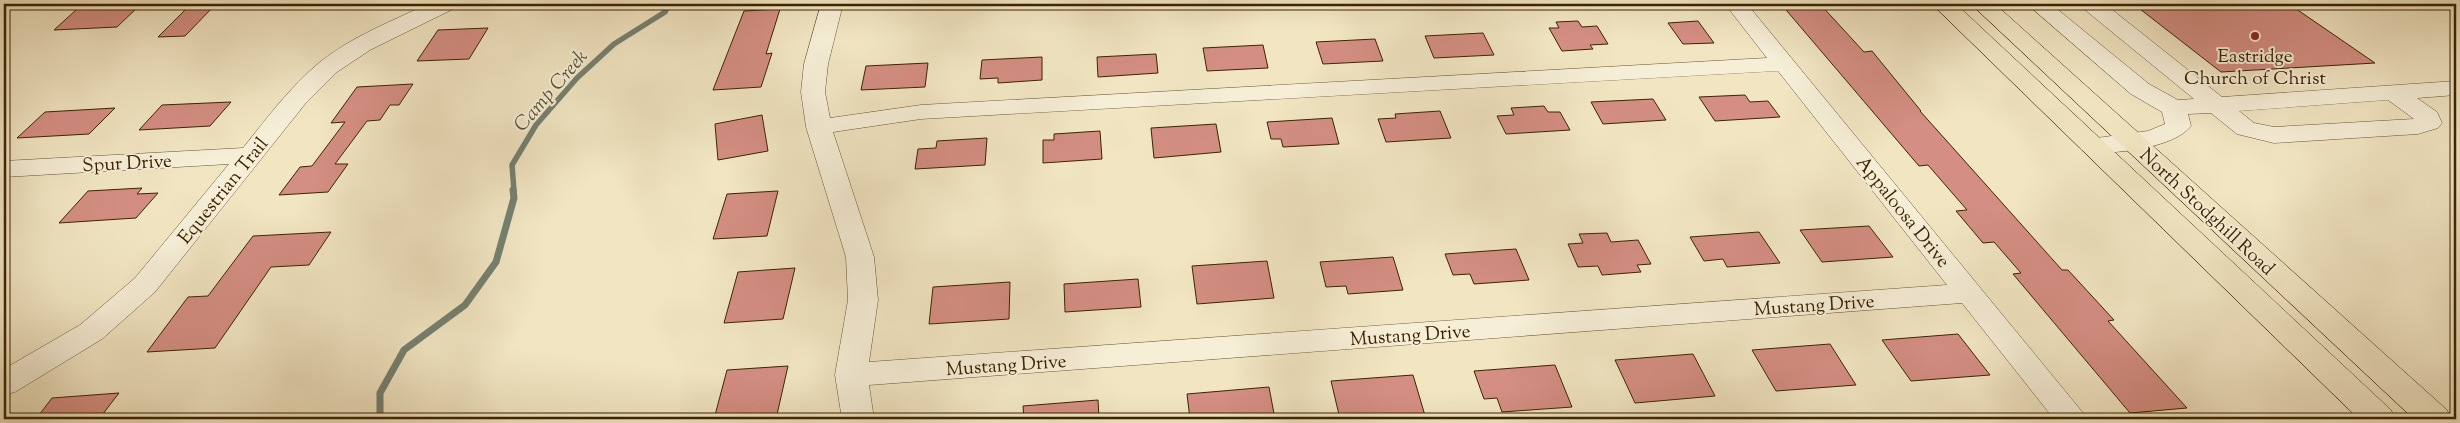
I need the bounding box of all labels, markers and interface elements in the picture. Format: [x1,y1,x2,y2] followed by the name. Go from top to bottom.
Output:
[2249,30,2261,42] marker: Eastridge Church of Christ
[508,44,596,139] water label: Camp Creek
[2184,44,2326,93] place label: Eastridge Church of Christ
[172,132,275,251] street label: Equestrian Trail
[2133,143,2280,283] street label: North Stodghill Road
[82,149,173,180] street label: Spur Drive
[1849,151,1956,274] street label: Appaloosa Drive
[1753,289,1876,324] street label: Mustang Drive
[1349,319,1472,354] street label: Mustang Drive
[945,349,1068,384] street label: Mustang Drive

